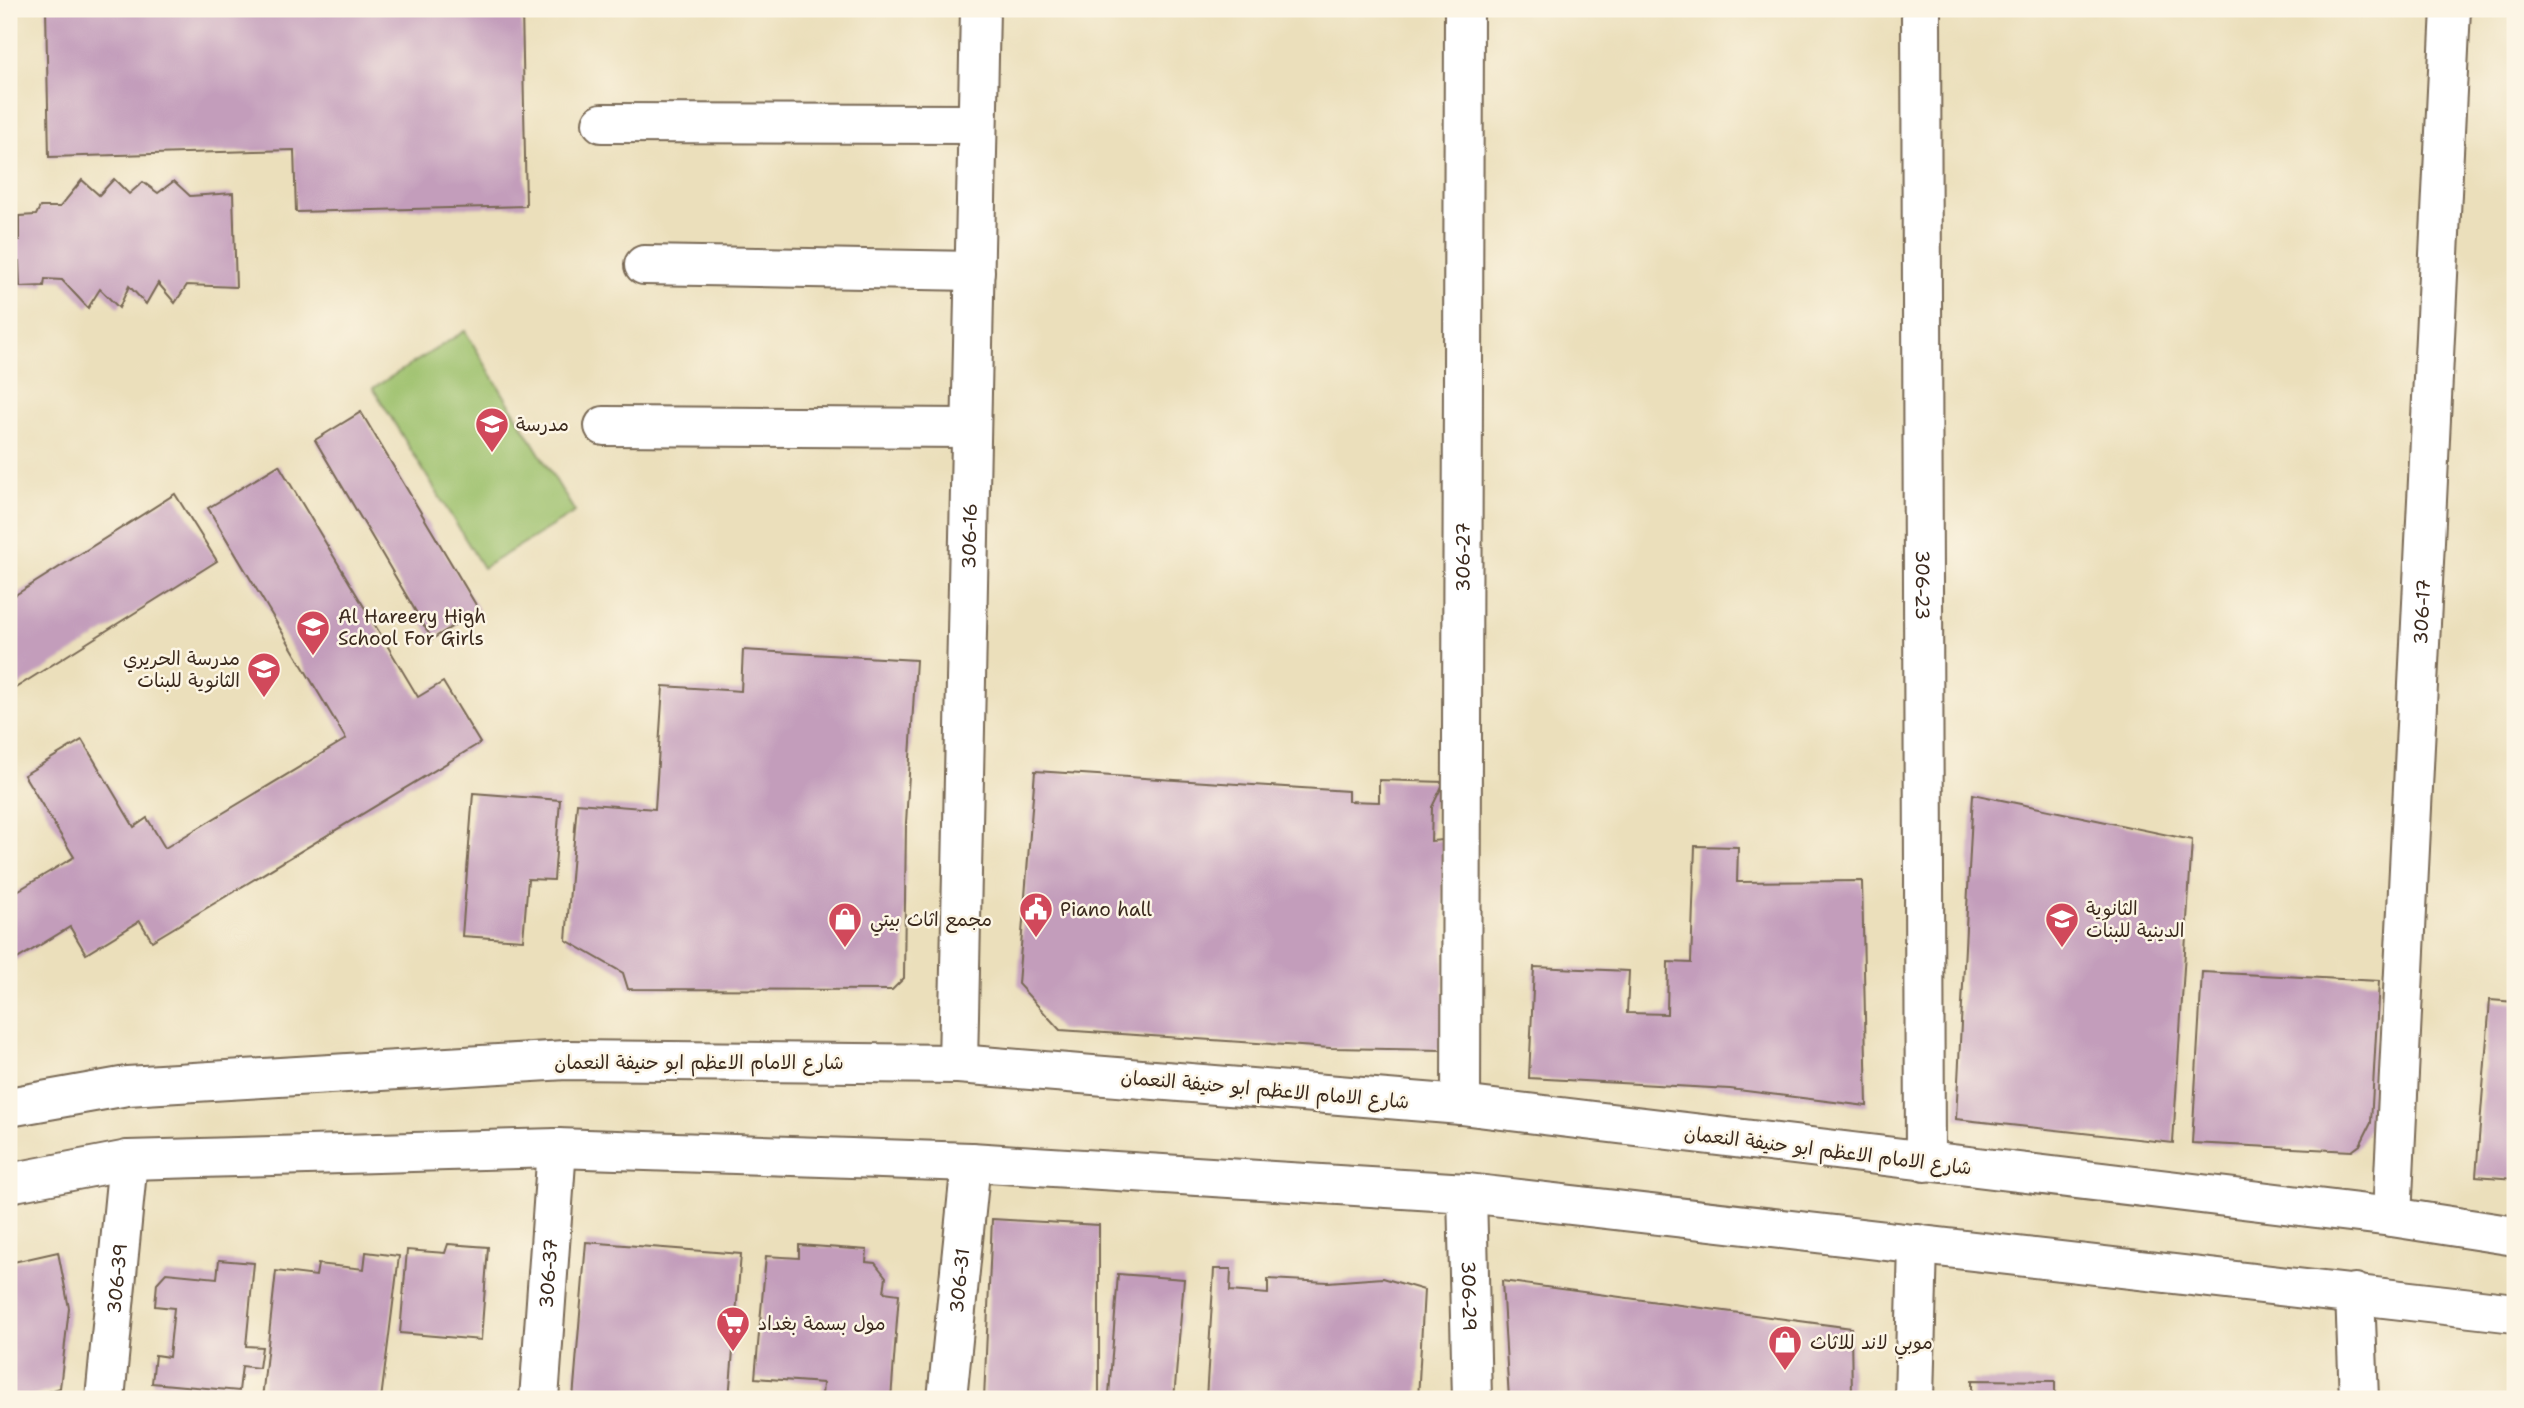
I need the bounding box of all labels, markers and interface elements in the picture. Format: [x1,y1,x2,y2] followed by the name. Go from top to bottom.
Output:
[473,405,511,454] school or university icon: مدرسة
[516,412,569,437] place label: مدرسة
[956,503,983,569] street label: 306-16
[1450,522,1476,592] street label: 306-27
[1910,550,1935,620] street label: 306-23
[2408,578,2436,645] street label: 306-17
[338,604,486,651] place label: Al Hareery High School For Girls
[294,608,332,657] school or university icon: Al Hareery High School For Girls
[123,646,240,693] place label: مدرسة الحريري الثانوية للبنات
[245,650,283,699] school or university icon: مدرسة الحريري الثانوية للبنات
[1017,890,1055,939] public building icon: Piano hall
[2086,896,2184,943] place label: الثانوية الدينية للبنات
[1060,897,1152,922] place label: Piano hall
[826,900,864,949] shop icon: مجمع اثاث بيتي
[2043,900,2081,949] school or university icon: الثانوية الدينية للبنات
[870,907,992,936] place label: مجمع اثاث بيتي
[554,1050,844,1077] street label: شارع الامام الاعظم ابو حنيفة النعمان
[1119,1064,1410,1117] street label: شارع الامام الاعظم ابو حنيفة النعمان
[1682,1120,1973,1183] street label: شارع الامام الاعظم ابو حنيفة النعمان
[534,1238,563,1309] street label: 306-37
[101,1242,133,1315] street label: 306-39
[944,1247,975,1314] street label: 306-31
[1456,1261,1482,1331] street label: 306-29
[714,1304,752,1353] supermarket icon: مول بسمة بغداد
[758,1311,886,1336] place label: مول بسمة بغداد
[1766,1323,1804,1372] shop icon: موبي لاند للاثاث
[1810,1330,1933,1359] place label: موبي لاند للاثاث

